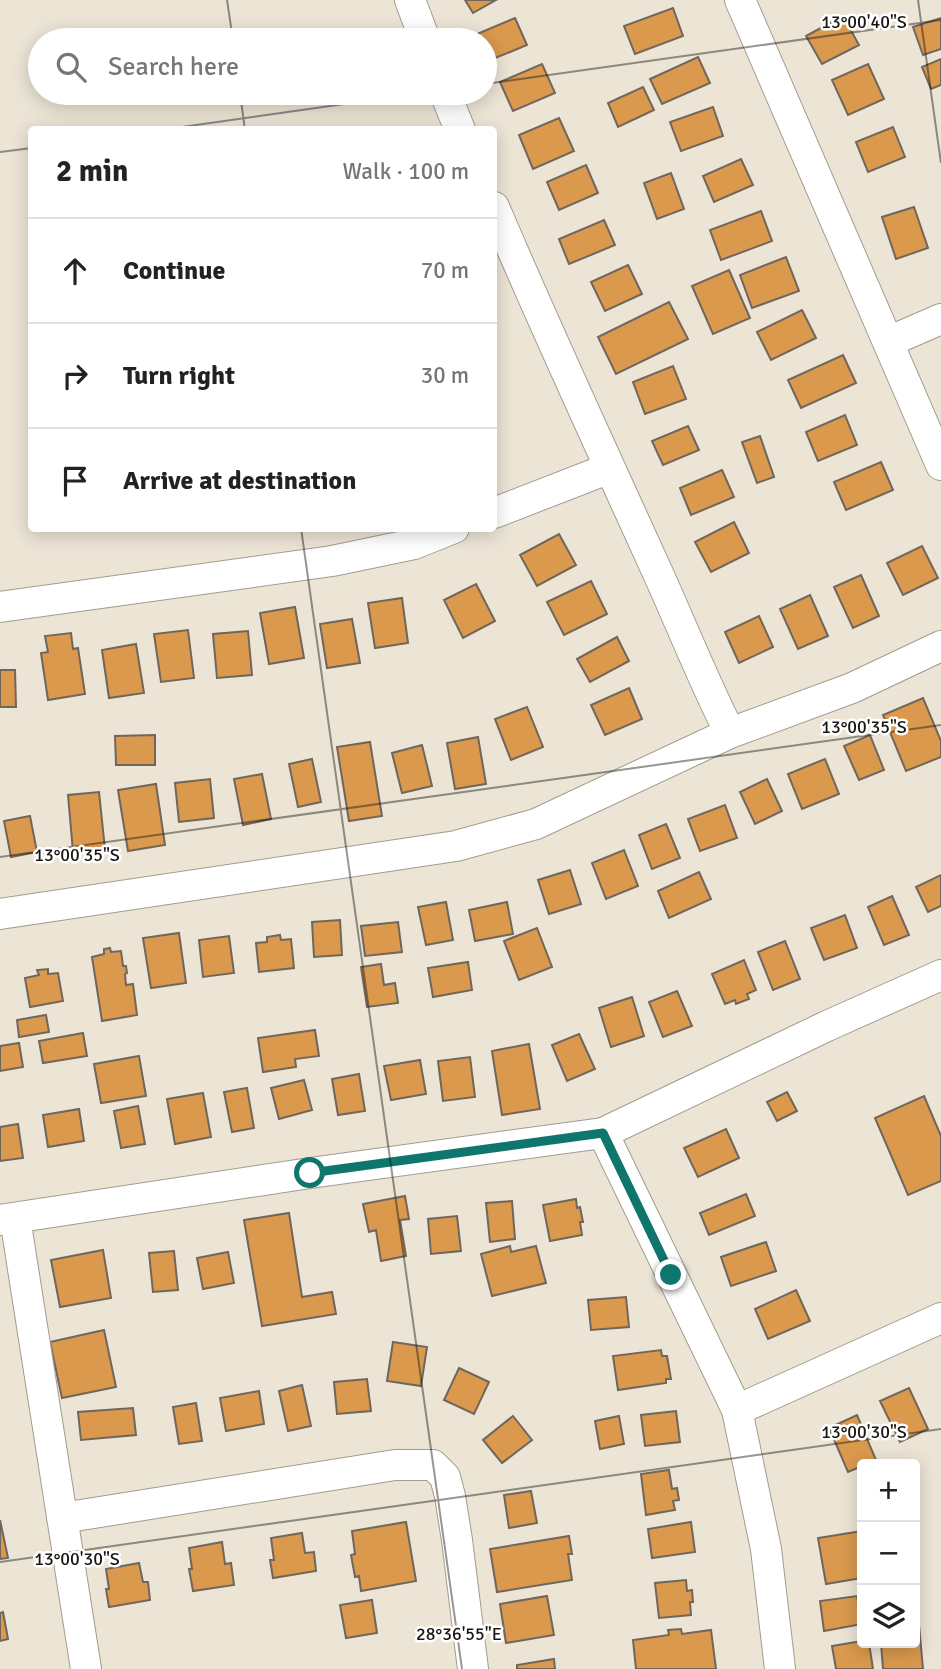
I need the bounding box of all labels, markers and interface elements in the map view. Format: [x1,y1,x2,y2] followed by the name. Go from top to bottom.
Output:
[821,11,907,33] text: 13°00'40"S
[28,28,497,105] search box
[52,48,90,86] icon: search
[108,51,239,83] text: Search here
[56,153,128,190] text: 2 min
[343,157,469,186] text: Walk · 100 m
[56,252,94,290] icon: ahead
[123,255,225,287] text: Continue
[421,256,469,285] text: 70 m
[56,357,94,395] icon: right
[123,360,235,392] text: Turn right
[421,361,469,390] text: 30 m
[56,462,94,500] icon: arrive
[123,465,356,497] text: Arrive at destination
[821,716,907,738] text: 13°00'35"S
[34,844,120,866] text: 13°00'35"S
[294,1157,325,1188] route start
[655,1259,686,1290] route end
[821,1421,907,1443] text: 13°00'30"S
[857,1459,920,1648] map controls
[857,1459,920,1522] button: +
[857,1522,920,1585] button: −
[34,1548,120,1570] text: 13°00'30"S
[857,1585,920,1648] button: layers
[416,1623,502,1645] text: 28°36'55"E

